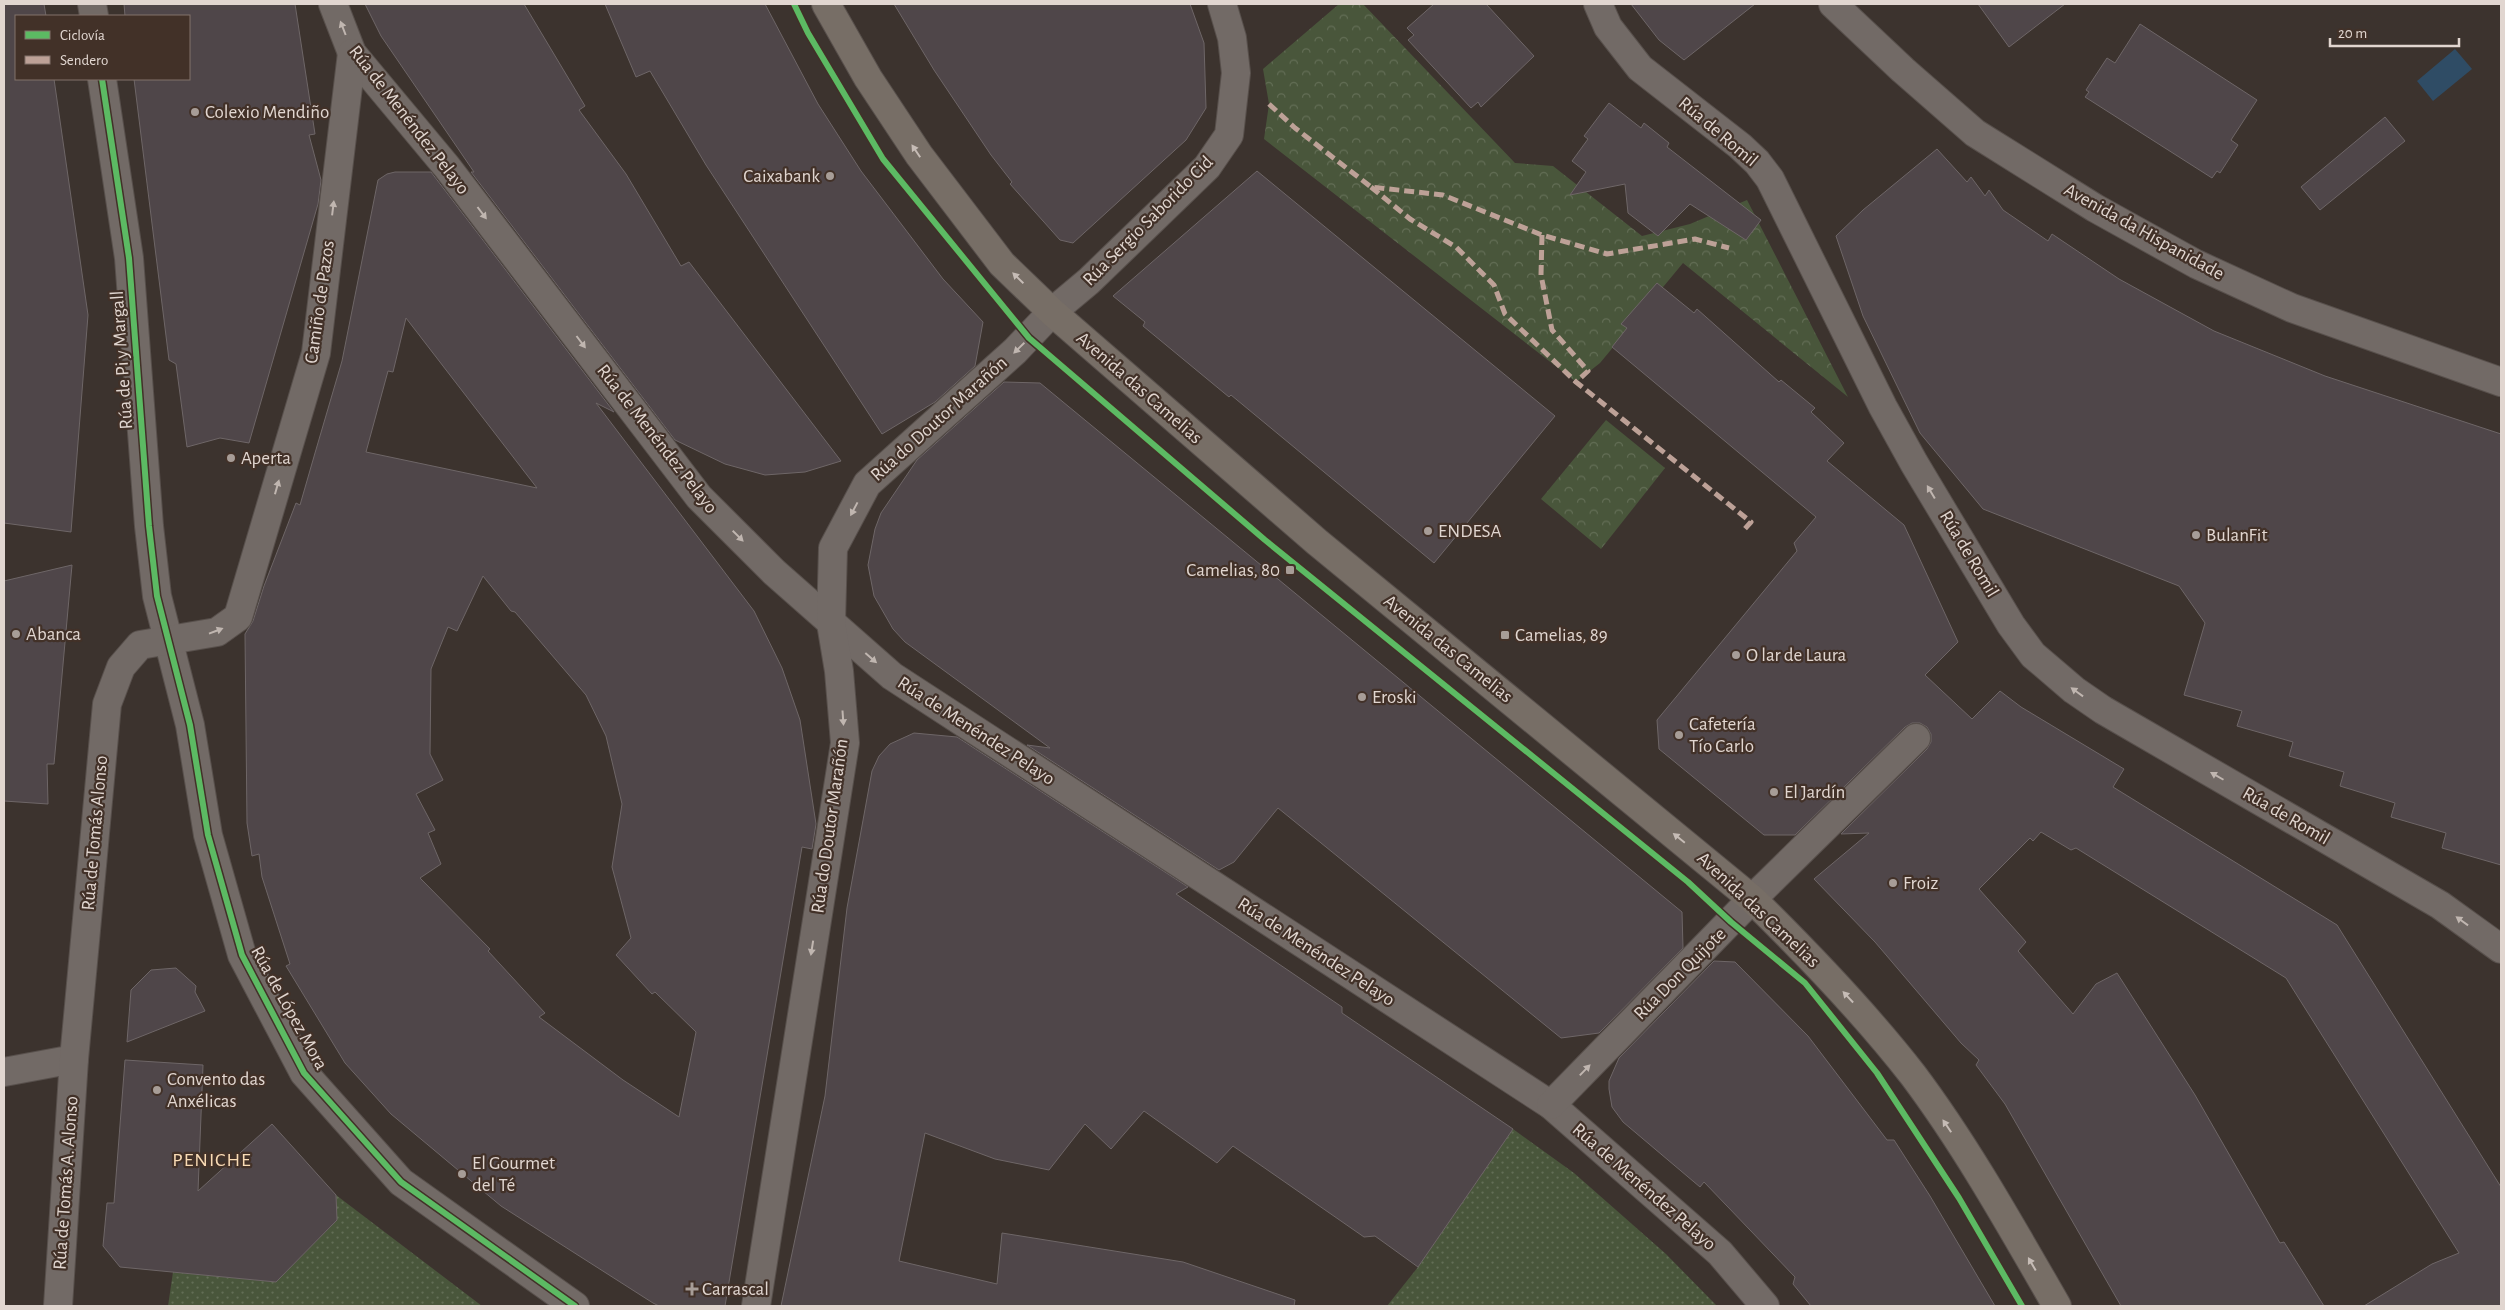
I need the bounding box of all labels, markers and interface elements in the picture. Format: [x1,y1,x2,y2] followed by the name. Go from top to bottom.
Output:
[15,15,190,80] legend
[2330,15,2459,47] scale bar
[339,21,346,36] one-way arrow
[2338,26,2367,41] text: 20 m
[60,28,105,43] text: Ciclovía
[345,42,473,198] street label: Rúa de Menéndez Pelayo
[60,53,108,68] text: Sendero
[1675,94,1761,170] street label: Rúa de Romil
[205,103,329,122] place label: Colexio Mendiño
[189,106,201,118] marker: Colexio Mendiño
[911,145,921,158] one-way arrow
[1079,152,1217,290] street label: Rúa Sergio Saborido Cid
[743,167,820,186] place label: Caixabank
[824,170,836,182] marker: Caixabank
[2061,180,2227,284] street label: Avenida da Hispanidade
[330,200,338,216] one-way arrow
[477,206,488,219] one-way arrow
[302,239,338,365] street label: Camiño de Pazos
[1012,273,1024,285] one-way arrow
[108,290,136,430] street label: Rúa de Pi y Margall
[1073,328,1205,448] street label: Avenida das Camelias
[576,335,586,349] one-way arrow
[1013,342,1025,354] one-way arrow
[867,353,1011,485] street label: Rúa do Doutor Marañón
[593,361,721,517] street label: Rúa de Menéndez Pelayo
[241,449,291,468] place label: Aperta
[225,452,237,464] marker: Aperta
[274,479,282,494] one-way arrow
[1927,485,1936,498] one-way arrow
[849,503,858,516] one-way arrow
[1936,508,2002,600] street label: Rúa de Romil
[1438,522,1502,541] place label: ENDESA
[1422,525,1434,537] marker: ENDESA
[2206,526,2268,545] place label: BulanFit
[2190,529,2202,541] marker: BulanFit
[732,530,744,542] one-way arrow
[1186,561,1280,580] place label: Camelias, 80
[1284,564,1296,576] marker: Camelias, 80
[1380,591,1516,707] street label: Avenida das Camelias
[26,625,81,644] place label: Abanca
[1515,626,1608,645] place label: Camelias, 89
[209,627,224,635] one-way arrow
[10,628,22,640] marker: Abanca
[1499,629,1511,641] marker: Camelias, 89
[1746,646,1847,665] place label: O lar de Laura
[1730,649,1742,661] marker: O lar de Laura
[864,652,876,664] one-way arrow
[894,673,1058,789] street label: Rúa de Menéndez Pelayo
[2070,687,2084,697] one-way arrow
[1372,688,1417,707] place label: Eroski
[1356,691,1368,703] marker: Eroski
[839,710,847,726] one-way arrow
[1689,715,1756,756] place label: Cafetería Tío Carlo
[1673,729,1685,741] marker: Cafetería Tío Carlo
[808,737,852,915] street label: Rúa do Doutor Marañón
[79,755,111,911] street label: Rúa de Tomás Alonso
[2210,771,2223,780] one-way arrow
[1784,783,1845,802] place label: El Jardín
[2239,784,2333,848] street label: Rúa de Romil
[1768,786,1780,798] marker: El Jardín
[1673,833,1686,844] one-way arrow
[1693,849,1823,971] street label: Avenida das Camelias
[1903,874,1939,893] place label: Froiz
[1887,877,1899,889] marker: Froiz
[1234,894,1398,1010] street label: Rúa de Menéndez Pelayo
[2455,916,2469,926] one-way arrow
[1630,924,1730,1024] street label: Rúa Don Quijote
[808,940,816,956] one-way arrow
[247,943,331,1073] street label: Rúa de López Mora
[1842,991,1854,1003] one-way arrow
[1578,1064,1590,1076] one-way arrow
[167,1070,265,1111] place label: Convento das Anxélicas
[151,1084,163,1096] marker: Convento das Anxélicas
[50,1095,82,1271] street label: Rúa de Tomás A. Alonso
[1942,1119,1952,1132] one-way arrow
[1569,1120,1719,1254] street label: Rúa de Menéndez Pelayo
[172,1150,252,1170] district label: PENICHE
[472,1154,555,1195] place label: El Gourmet del Té
[456,1168,468,1180] marker: El Gourmet del Té
[2028,1257,2037,1271] one-way arrow
[702,1280,769,1299] place label: Carrascal
[686,1283,698,1295] marker: Carrascal

